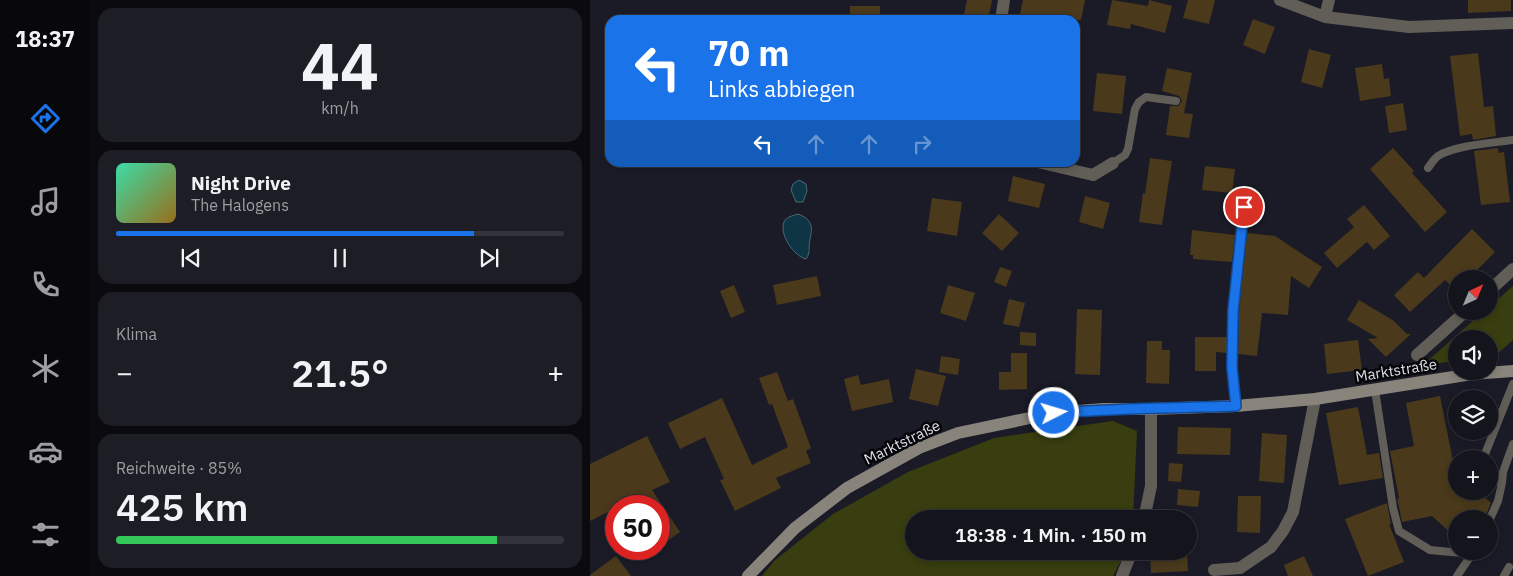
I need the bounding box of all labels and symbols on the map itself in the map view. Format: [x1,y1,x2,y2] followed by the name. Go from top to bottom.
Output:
[1223,186,1265,228] pin
[1448,270,1498,320] north arrow
[1354,354,1438,386] street label: Marktstraße
[1027,386,1079,438] position arrow
[861,415,943,469] street label: Marktstraße
[605,495,670,560] speed limit sign: 50

